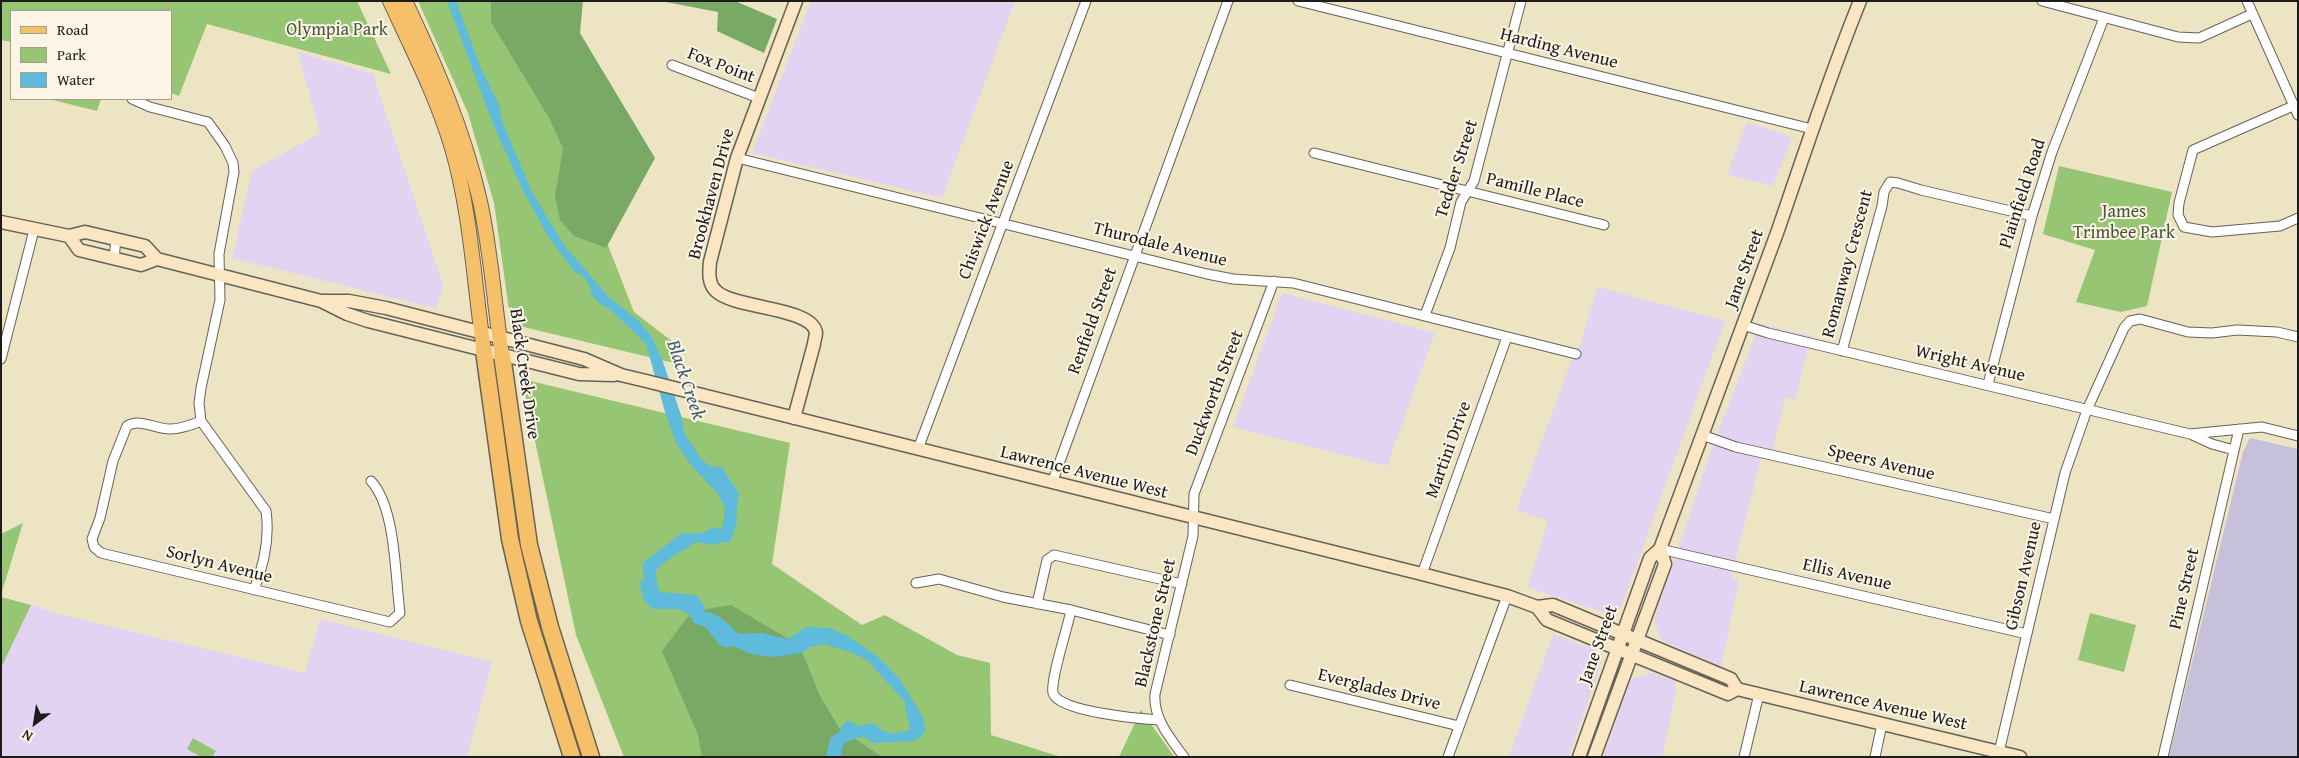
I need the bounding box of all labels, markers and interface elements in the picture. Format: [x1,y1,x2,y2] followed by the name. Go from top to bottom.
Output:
[10,10,172,100] legend
[57,19,88,40] text: Road
[286,19,388,41] park label: Olympia Park
[1498,24,1620,74] street label: Harding Avenue
[684,43,758,89] street label: Fox Point
[57,44,86,65] text: Park
[57,69,95,90] text: Water
[1431,117,1483,221] street label: Tedder Street
[684,126,740,262] street label: Brookhaven Drive
[1995,136,2051,252] street label: Plainfield Road
[954,157,1020,283] street label: Chiswick Avenue
[1484,168,1586,214] street label: Pamille Place
[1818,188,1878,340] street label: Romanway Crescent
[2073,201,2175,243] park label: James Trimbee Park
[1091,218,1229,272] street label: Thurodale Avenue
[1721,227,1769,311] street label: Jane Street
[1064,265,1122,377] street label: Renfield Street
[504,307,544,441] street label: Black Creek Drive
[1181,327,1249,459] street label: Duckworth Street
[661,337,709,423] water label: Black Creek
[1913,341,2027,387] street label: Wright Avenue
[1421,399,1477,501] street label: Martini Drive
[1825,440,1937,486] street label: Speers Avenue
[998,442,1170,504] street label: Lawrence Avenue West
[2001,520,2047,632] street label: Gibson Avenue
[164,541,274,589] street label: Sorlyn Avenue
[2165,546,2205,632] street label: Pine Street
[1800,554,1894,596] street label: Ellis Avenue
[1131,557,1181,689] street label: Blackstone Street
[1575,603,1623,687] street label: Jane Street
[1315,664,1443,716] street label: Everglades Drive
[1797,676,1969,736] street label: Lawrence Avenue West
[10,698,60,748] north arrow
[18,725,36,747] text: N

